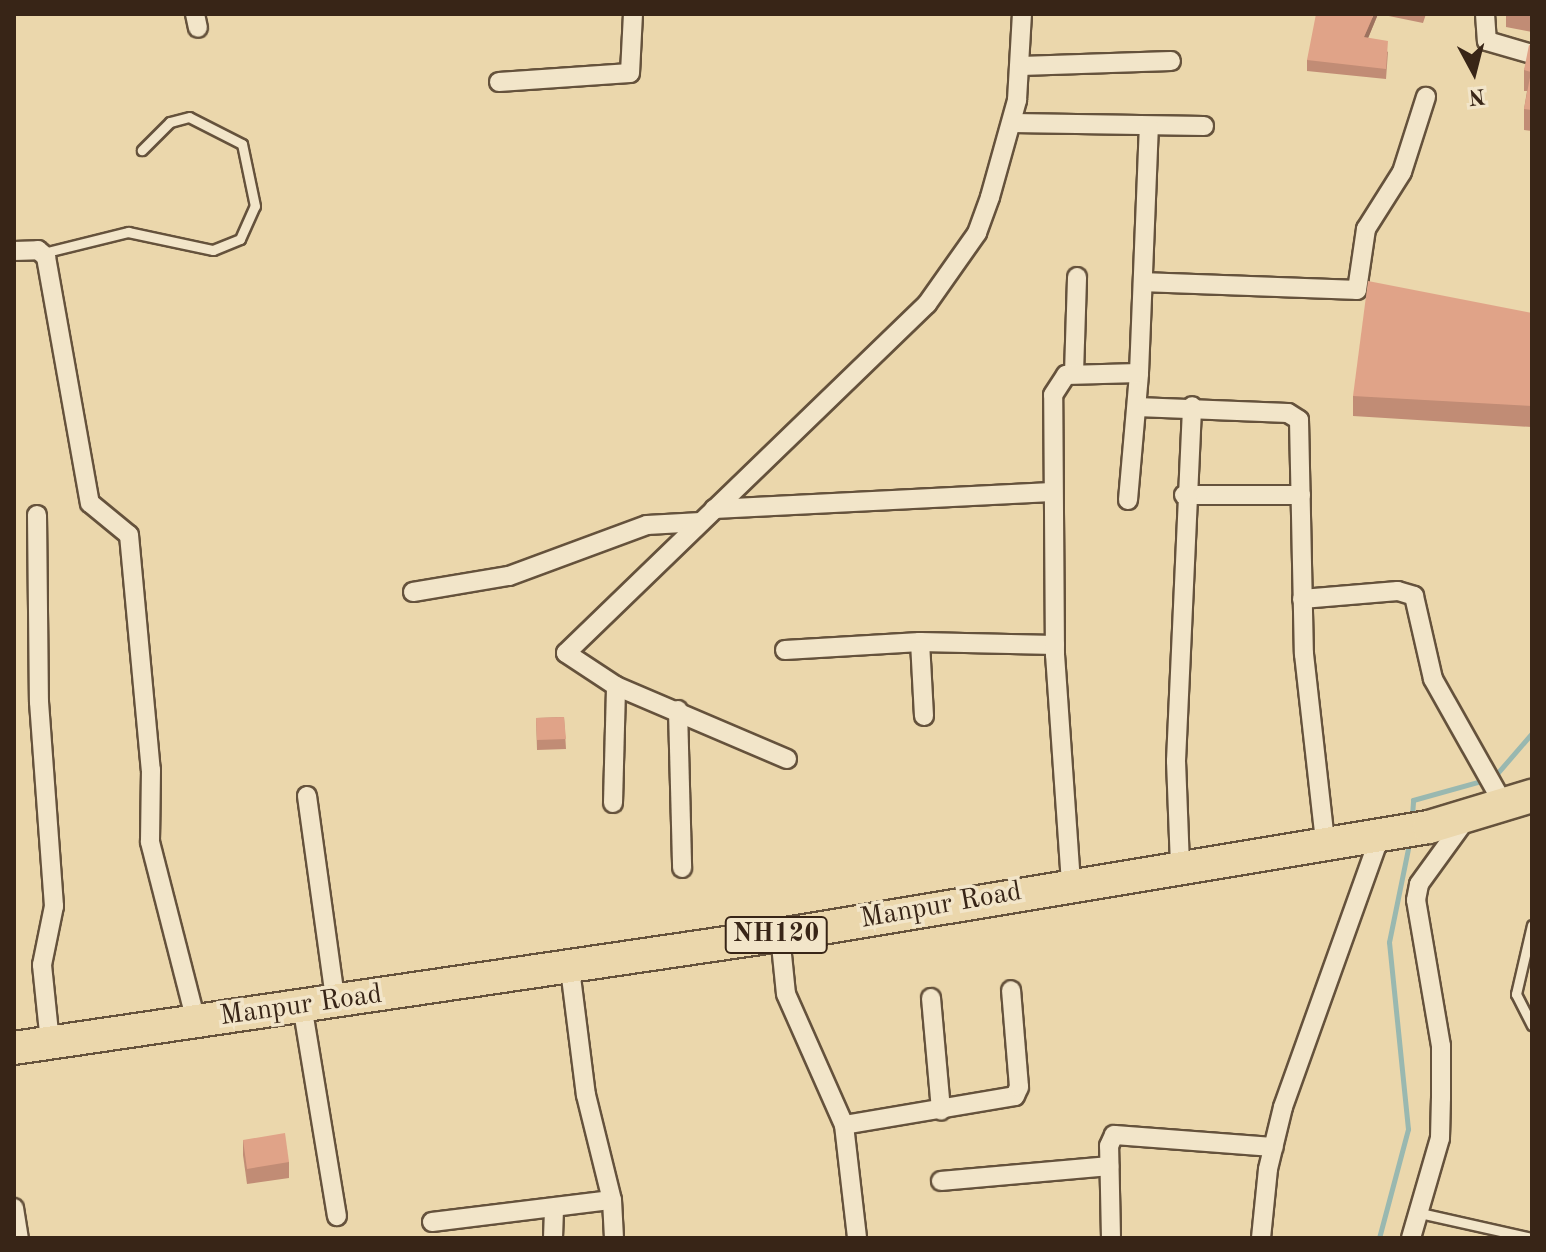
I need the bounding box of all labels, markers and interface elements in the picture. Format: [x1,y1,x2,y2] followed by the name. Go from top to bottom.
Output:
[1434,32,1514,112] north arrow
[1467,84,1487,108] text: N
[858,875,1024,937] street label: Manpur Road
[724,913,828,957] road number: NH120
[218,978,384,1034] street label: Manpur Road

